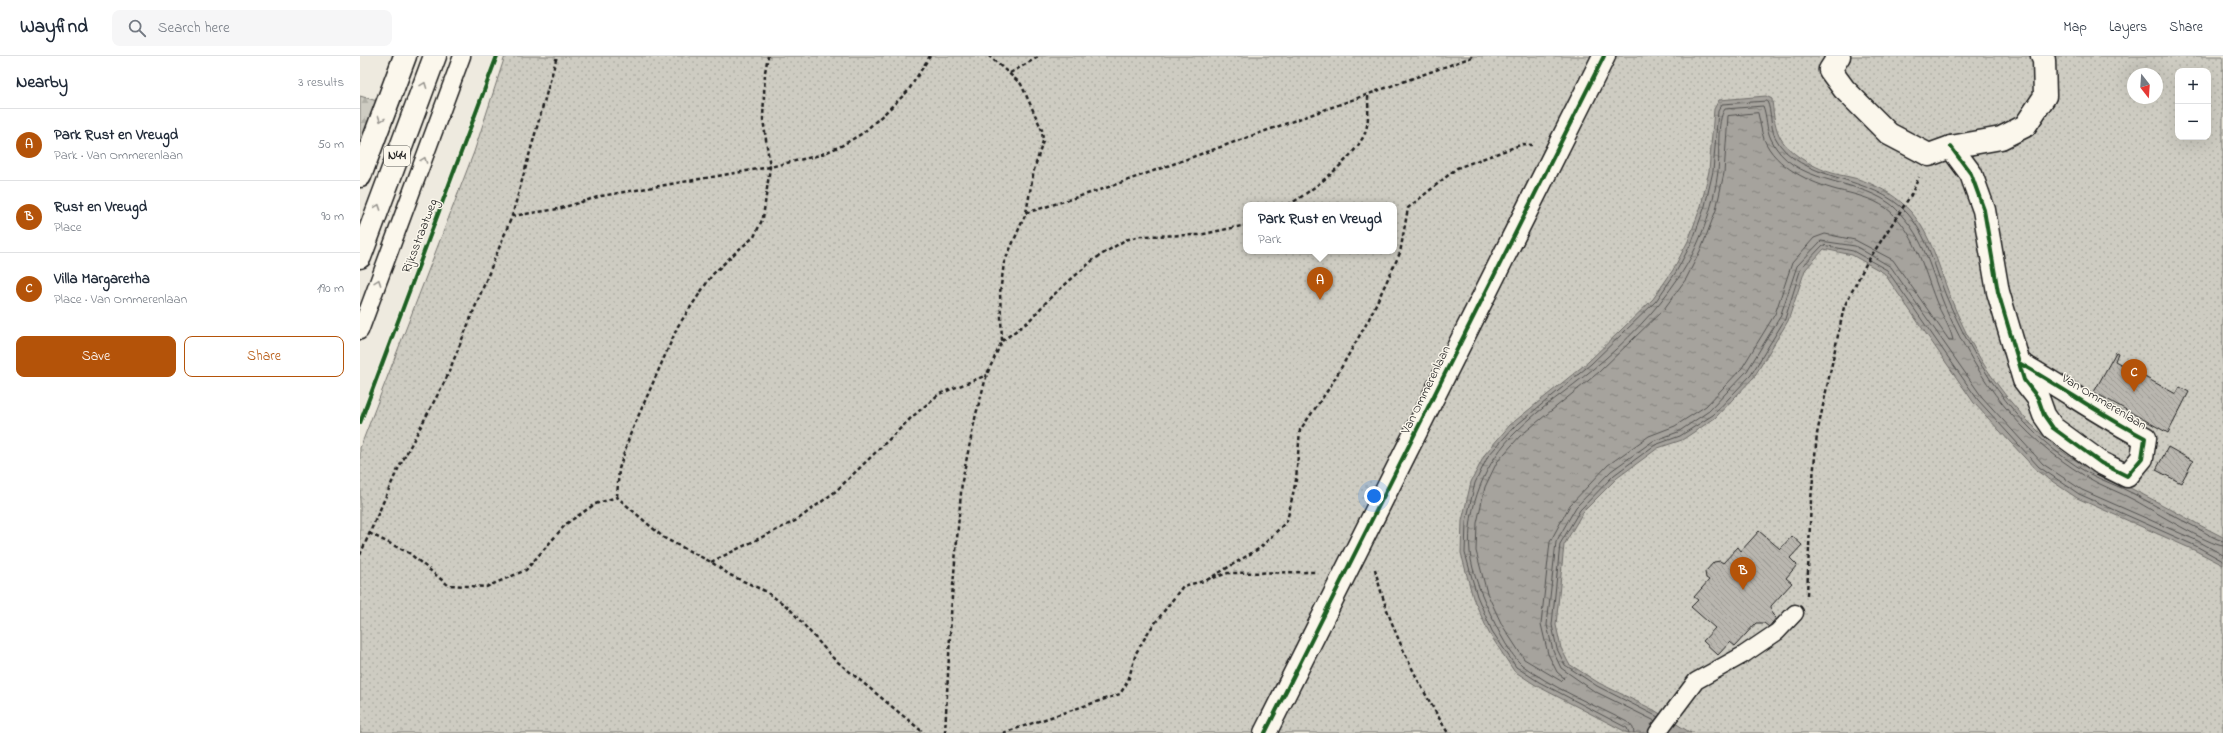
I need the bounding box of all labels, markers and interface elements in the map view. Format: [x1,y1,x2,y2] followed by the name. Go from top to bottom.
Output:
[112,10,392,46] search box
[20,14,88,41] text: Wayfind
[126,17,148,39] icon: search
[158,17,230,39] text: Search here
[2063,17,2087,38] text: Map
[2109,17,2147,38] text: Layers
[2169,17,2203,38] text: Share
[2127,68,2163,104] north arrow
[2175,68,2211,140] map controls
[2175,68,2211,104] button: +
[16,70,68,95] text: Nearby
[298,73,344,92] text: 3 results
[420,82,428,89] one-way arrow
[2175,104,2211,140] button: −
[378,115,386,122] one-way arrow
[54,124,178,146] text: Park Rust en Vreugd
[25,135,33,154] text: A
[318,135,344,154] text: 50 m
[54,146,183,165] text: Park · Van Ommerenlaan
[384,146,410,166] road number: N44
[419,156,427,163] one-way arrow
[54,196,147,218] text: Rust en Vreugd
[397,196,444,276] street label: Rijksstraatweg
[1243,202,1397,254] popup
[374,204,382,211] one-way arrow
[25,207,33,226] text: B
[321,207,344,226] text: 90 m
[1258,208,1382,230] text: Park Rust en Vreugd
[54,218,82,237] text: Place
[1258,230,1281,249] text: Park
[1307,267,1333,300] pin: A
[54,268,150,290] text: Villa Margaretha
[374,278,382,285] one-way arrow
[25,279,33,298] text: C
[317,279,344,298] text: 190 m
[54,290,187,309] text: Place · Van Ommerenlaan
[16,336,176,377] button: Save
[184,336,344,377] button: Share
[1396,343,1456,438] street label: Van Ommerenlaan
[2121,359,2147,392] pin: C
[2057,369,2150,435] street label: Van Ommerenlaan
[1364,486,1384,506] your location
[1730,557,1756,590] pin: B

